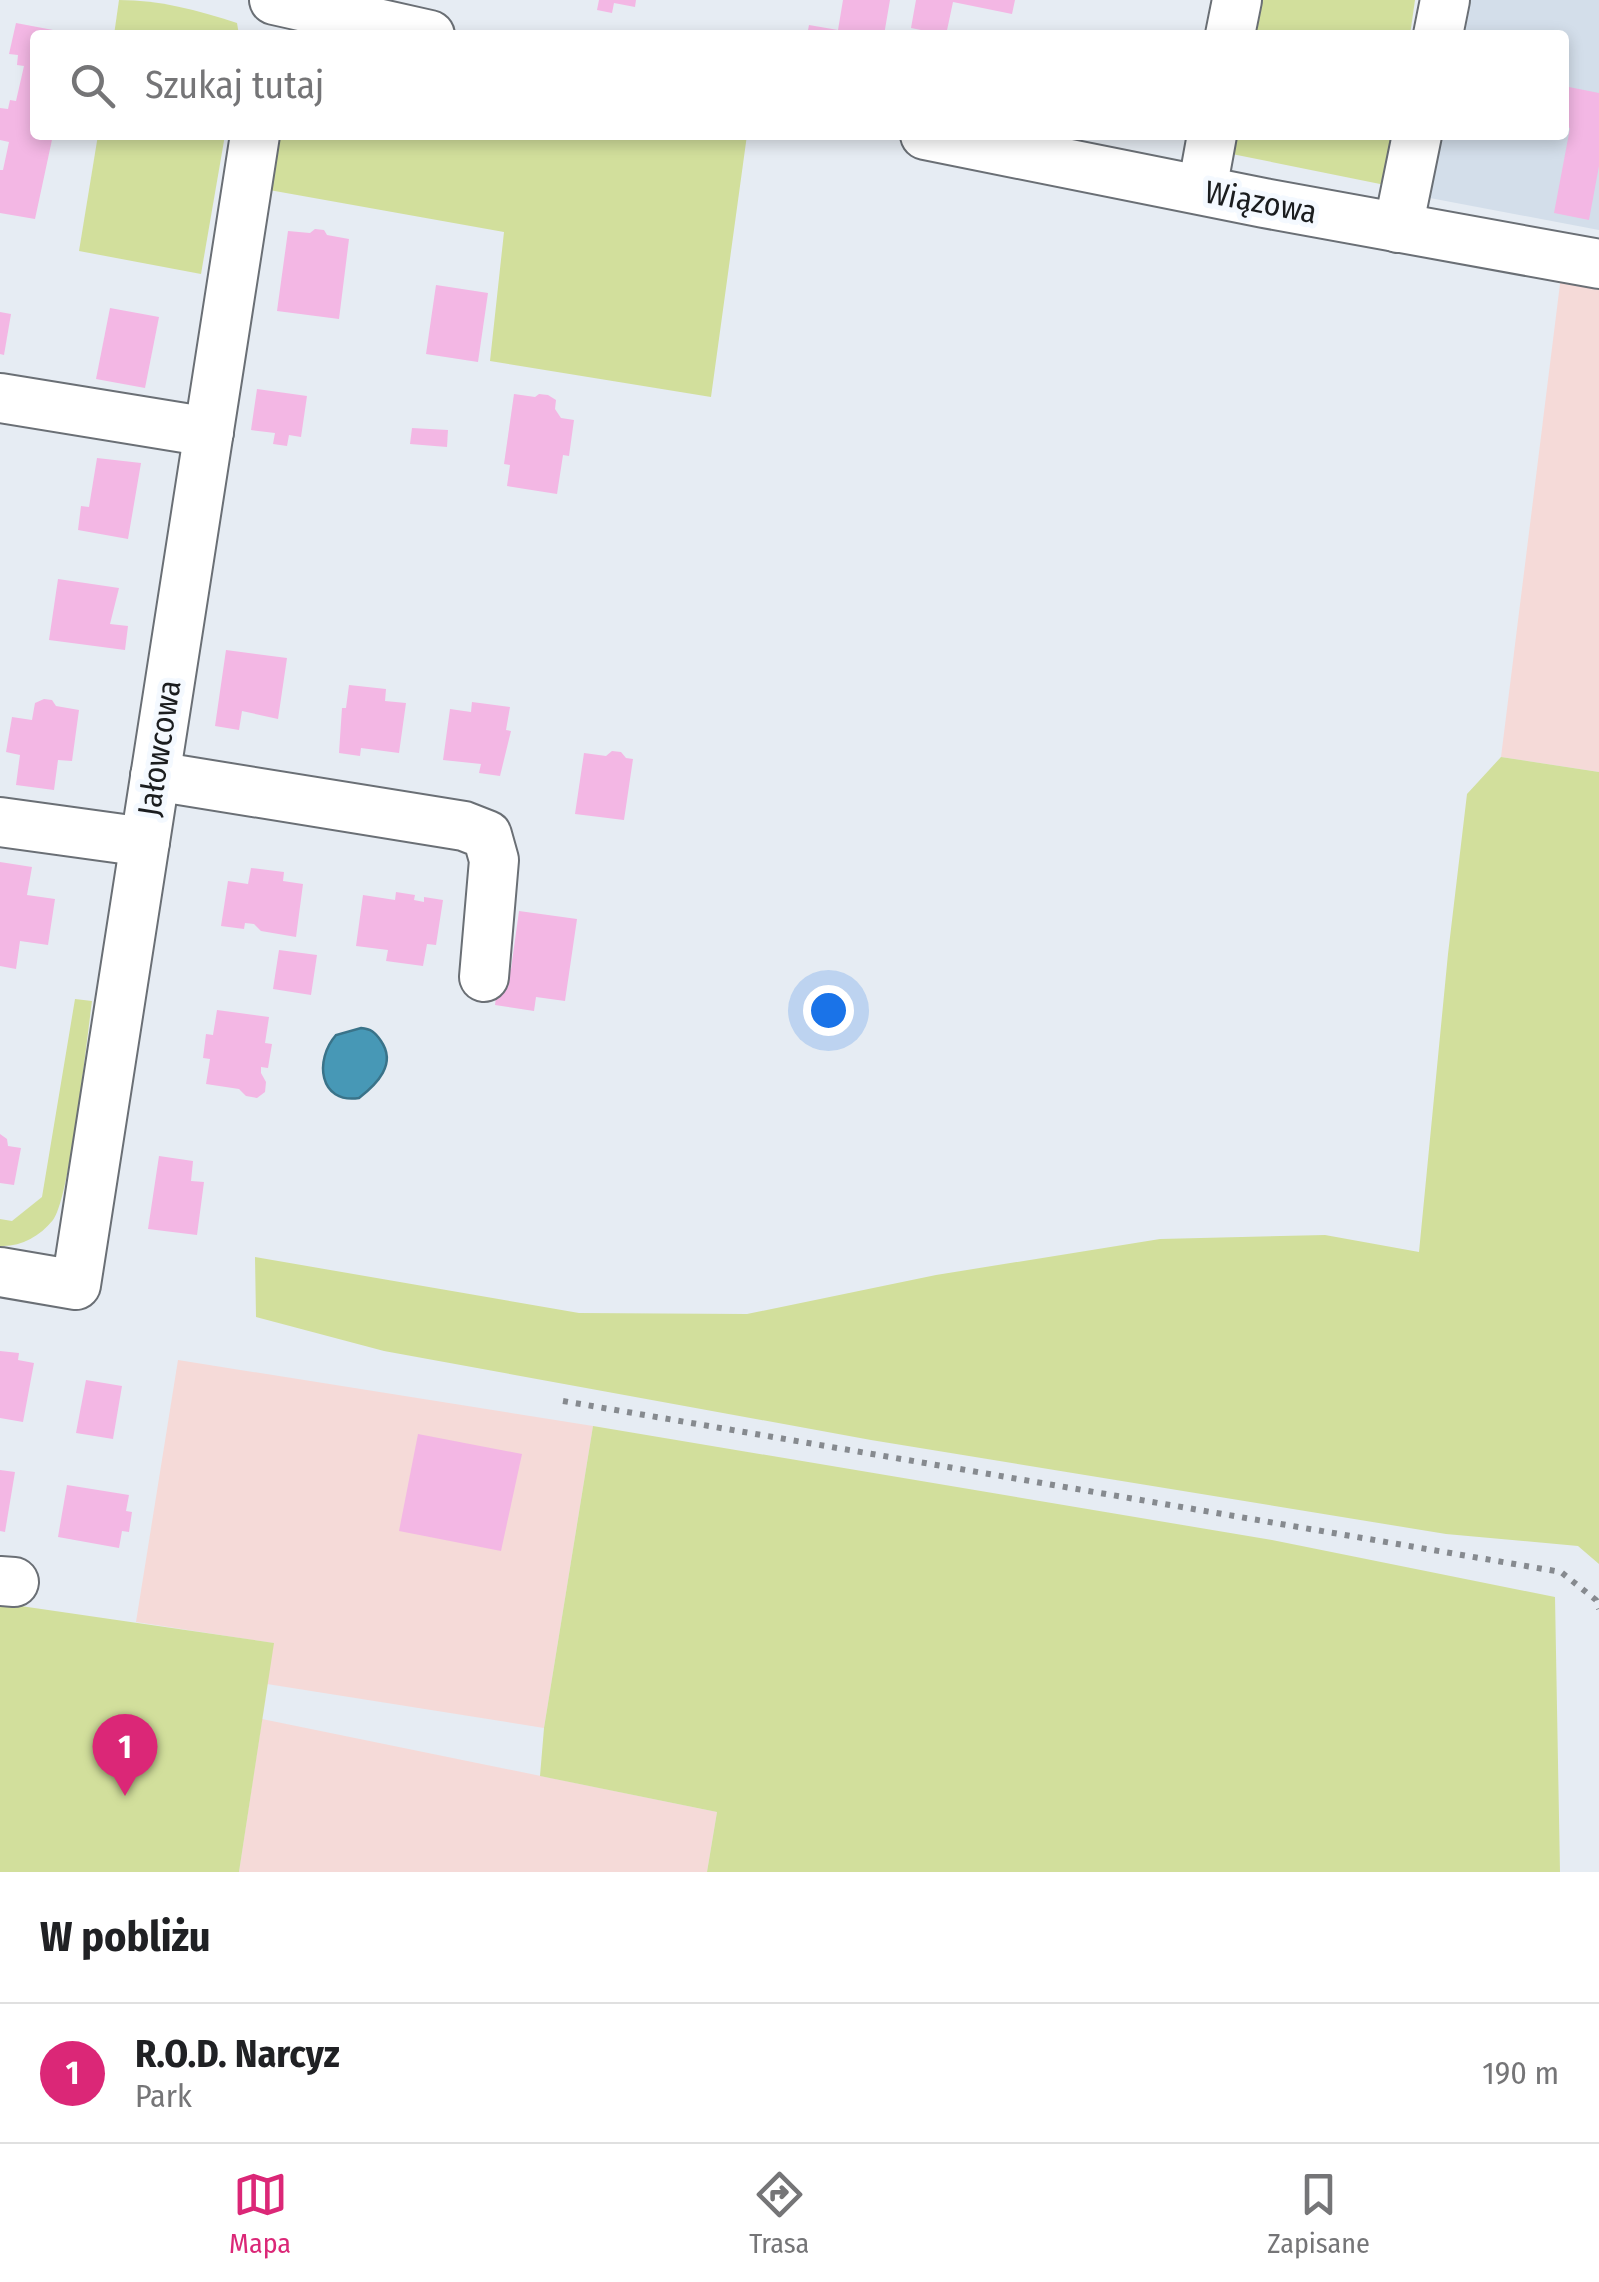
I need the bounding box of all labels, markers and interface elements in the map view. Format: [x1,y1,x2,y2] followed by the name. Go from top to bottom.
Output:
[30,30,1569,140] search box
[65,58,120,113] icon: search
[145,62,324,108] text: Szukaj tutaj
[1202,173,1320,231] street label: Wiązowa
[130,677,188,819] street label: Jałowcowa
[803,985,854,1036] your location
[92,1714,158,1796] pin: 1
[40,1912,211,1962] text: W pobliżu
[135,2031,340,2077] text: R.O.D. Narcyz
[66,2054,79,2092] text: 1
[1482,2054,1559,2092] text: 190 m
[135,2077,192,2115] text: Park
[229,2167,291,2260] tab: Mapa
[749,2167,809,2260] tab: Trasa
[1267,2167,1370,2260] tab: Zapisane

